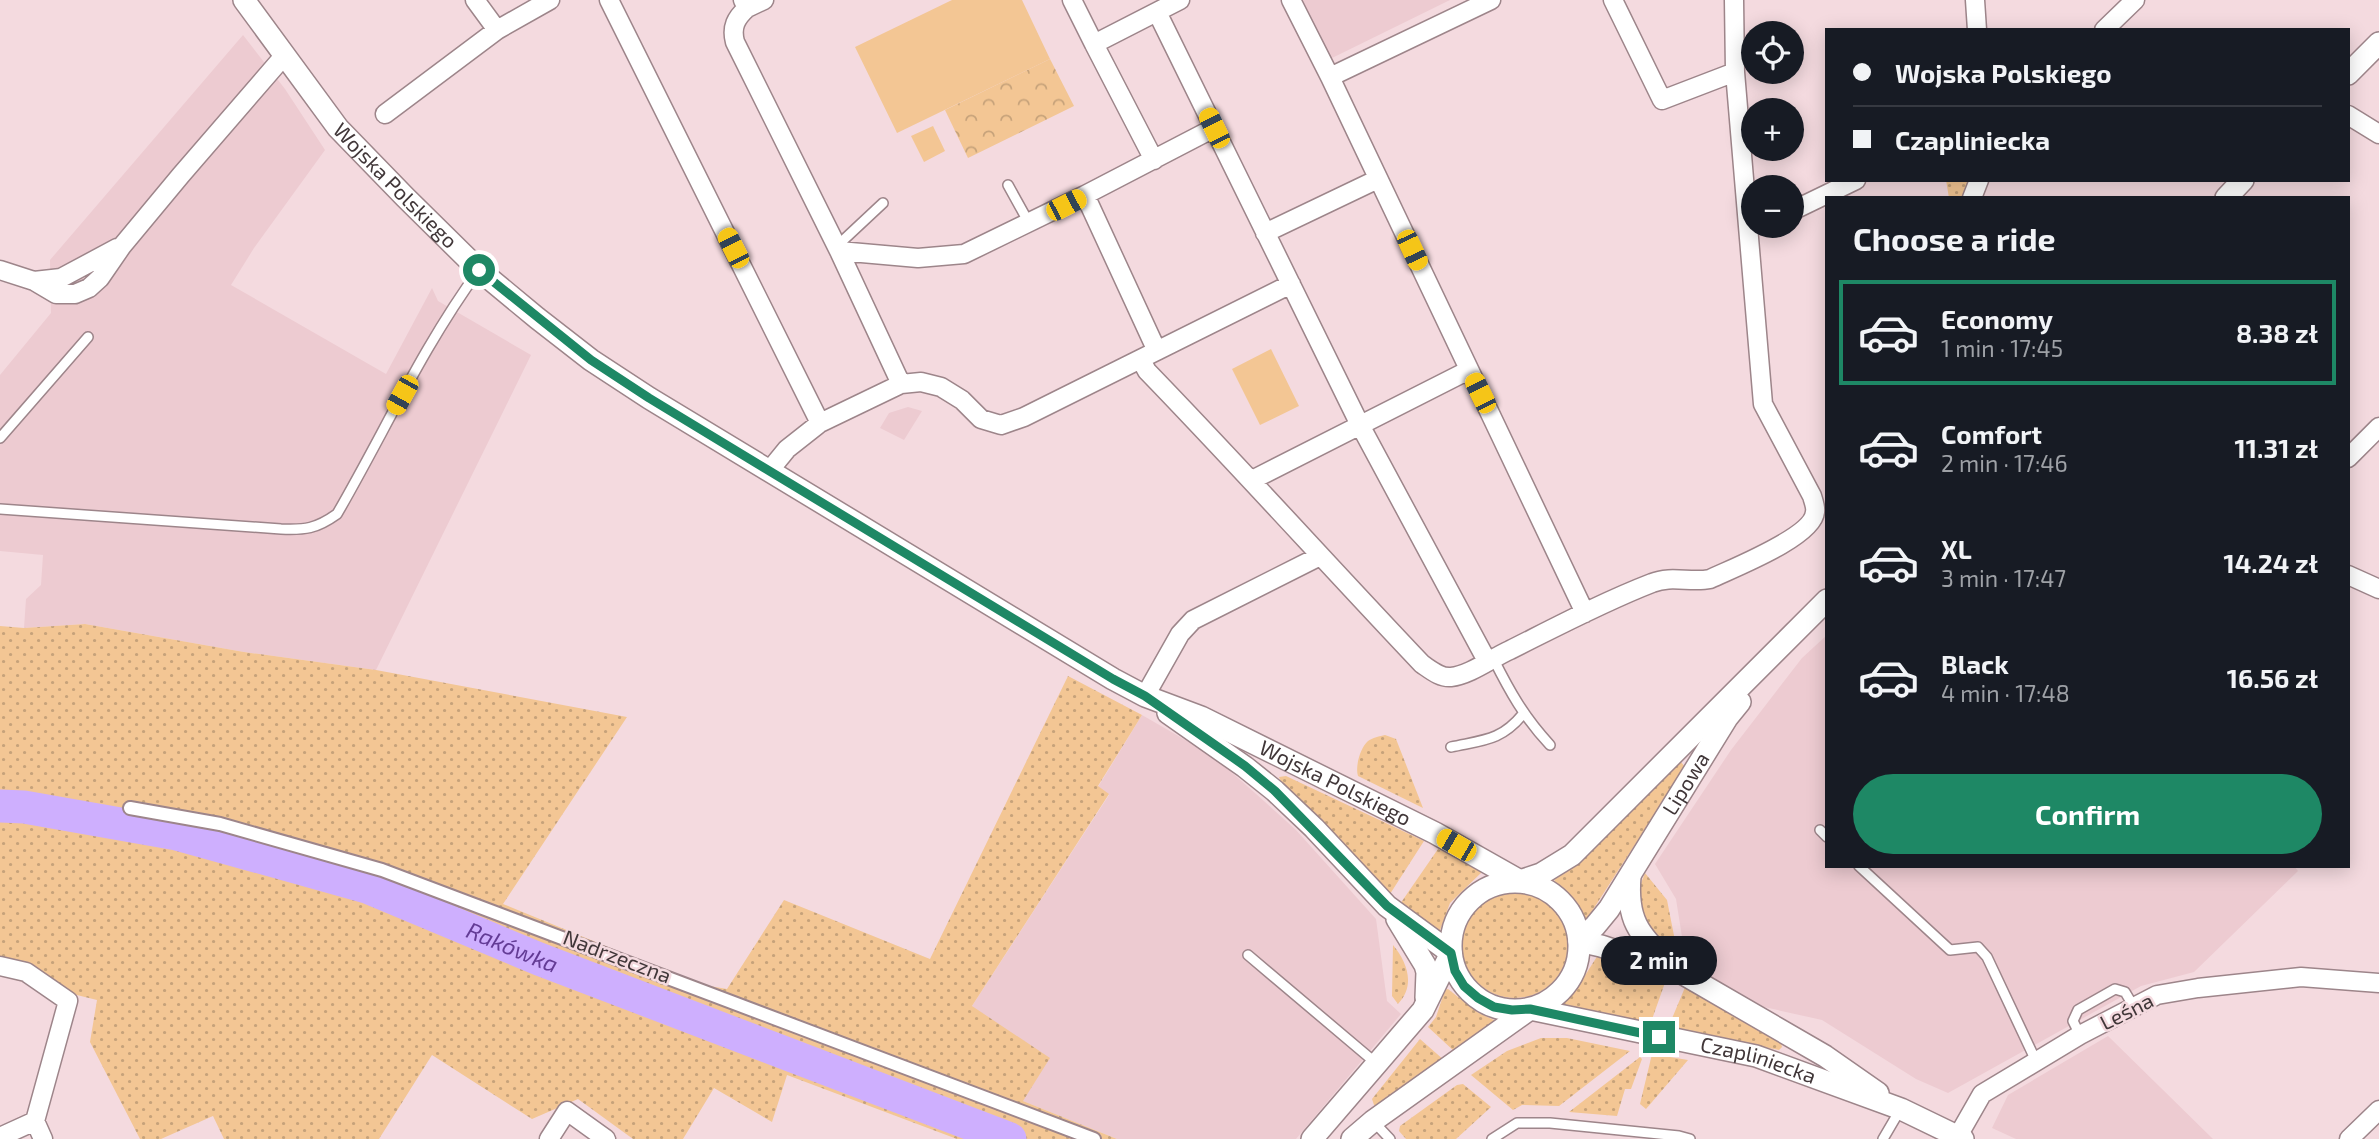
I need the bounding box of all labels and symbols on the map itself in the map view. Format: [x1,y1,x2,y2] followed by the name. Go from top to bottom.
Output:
[1196,105,1233,151] car
[329,117,463,253] street label: Wojska Polskiego
[1043,186,1090,224] car
[715,225,752,271] car
[1394,227,1431,273] car
[463,254,495,286] route start
[1462,370,1499,416] car
[383,372,422,418] car
[1256,734,1416,830] street label: Wojska Polskiego
[1656,747,1714,819] street label: Lipowa
[1433,825,1480,865] car
[463,915,562,978] water label: Rakówka
[560,924,675,988] street label: Nadrzeczna
[1601,936,1717,984] callout: 2 min
[2096,987,2157,1035] street label: Leśna
[1643,1021,1675,1053] route end
[1699,1031,1820,1088] street label: Czapliniecka

